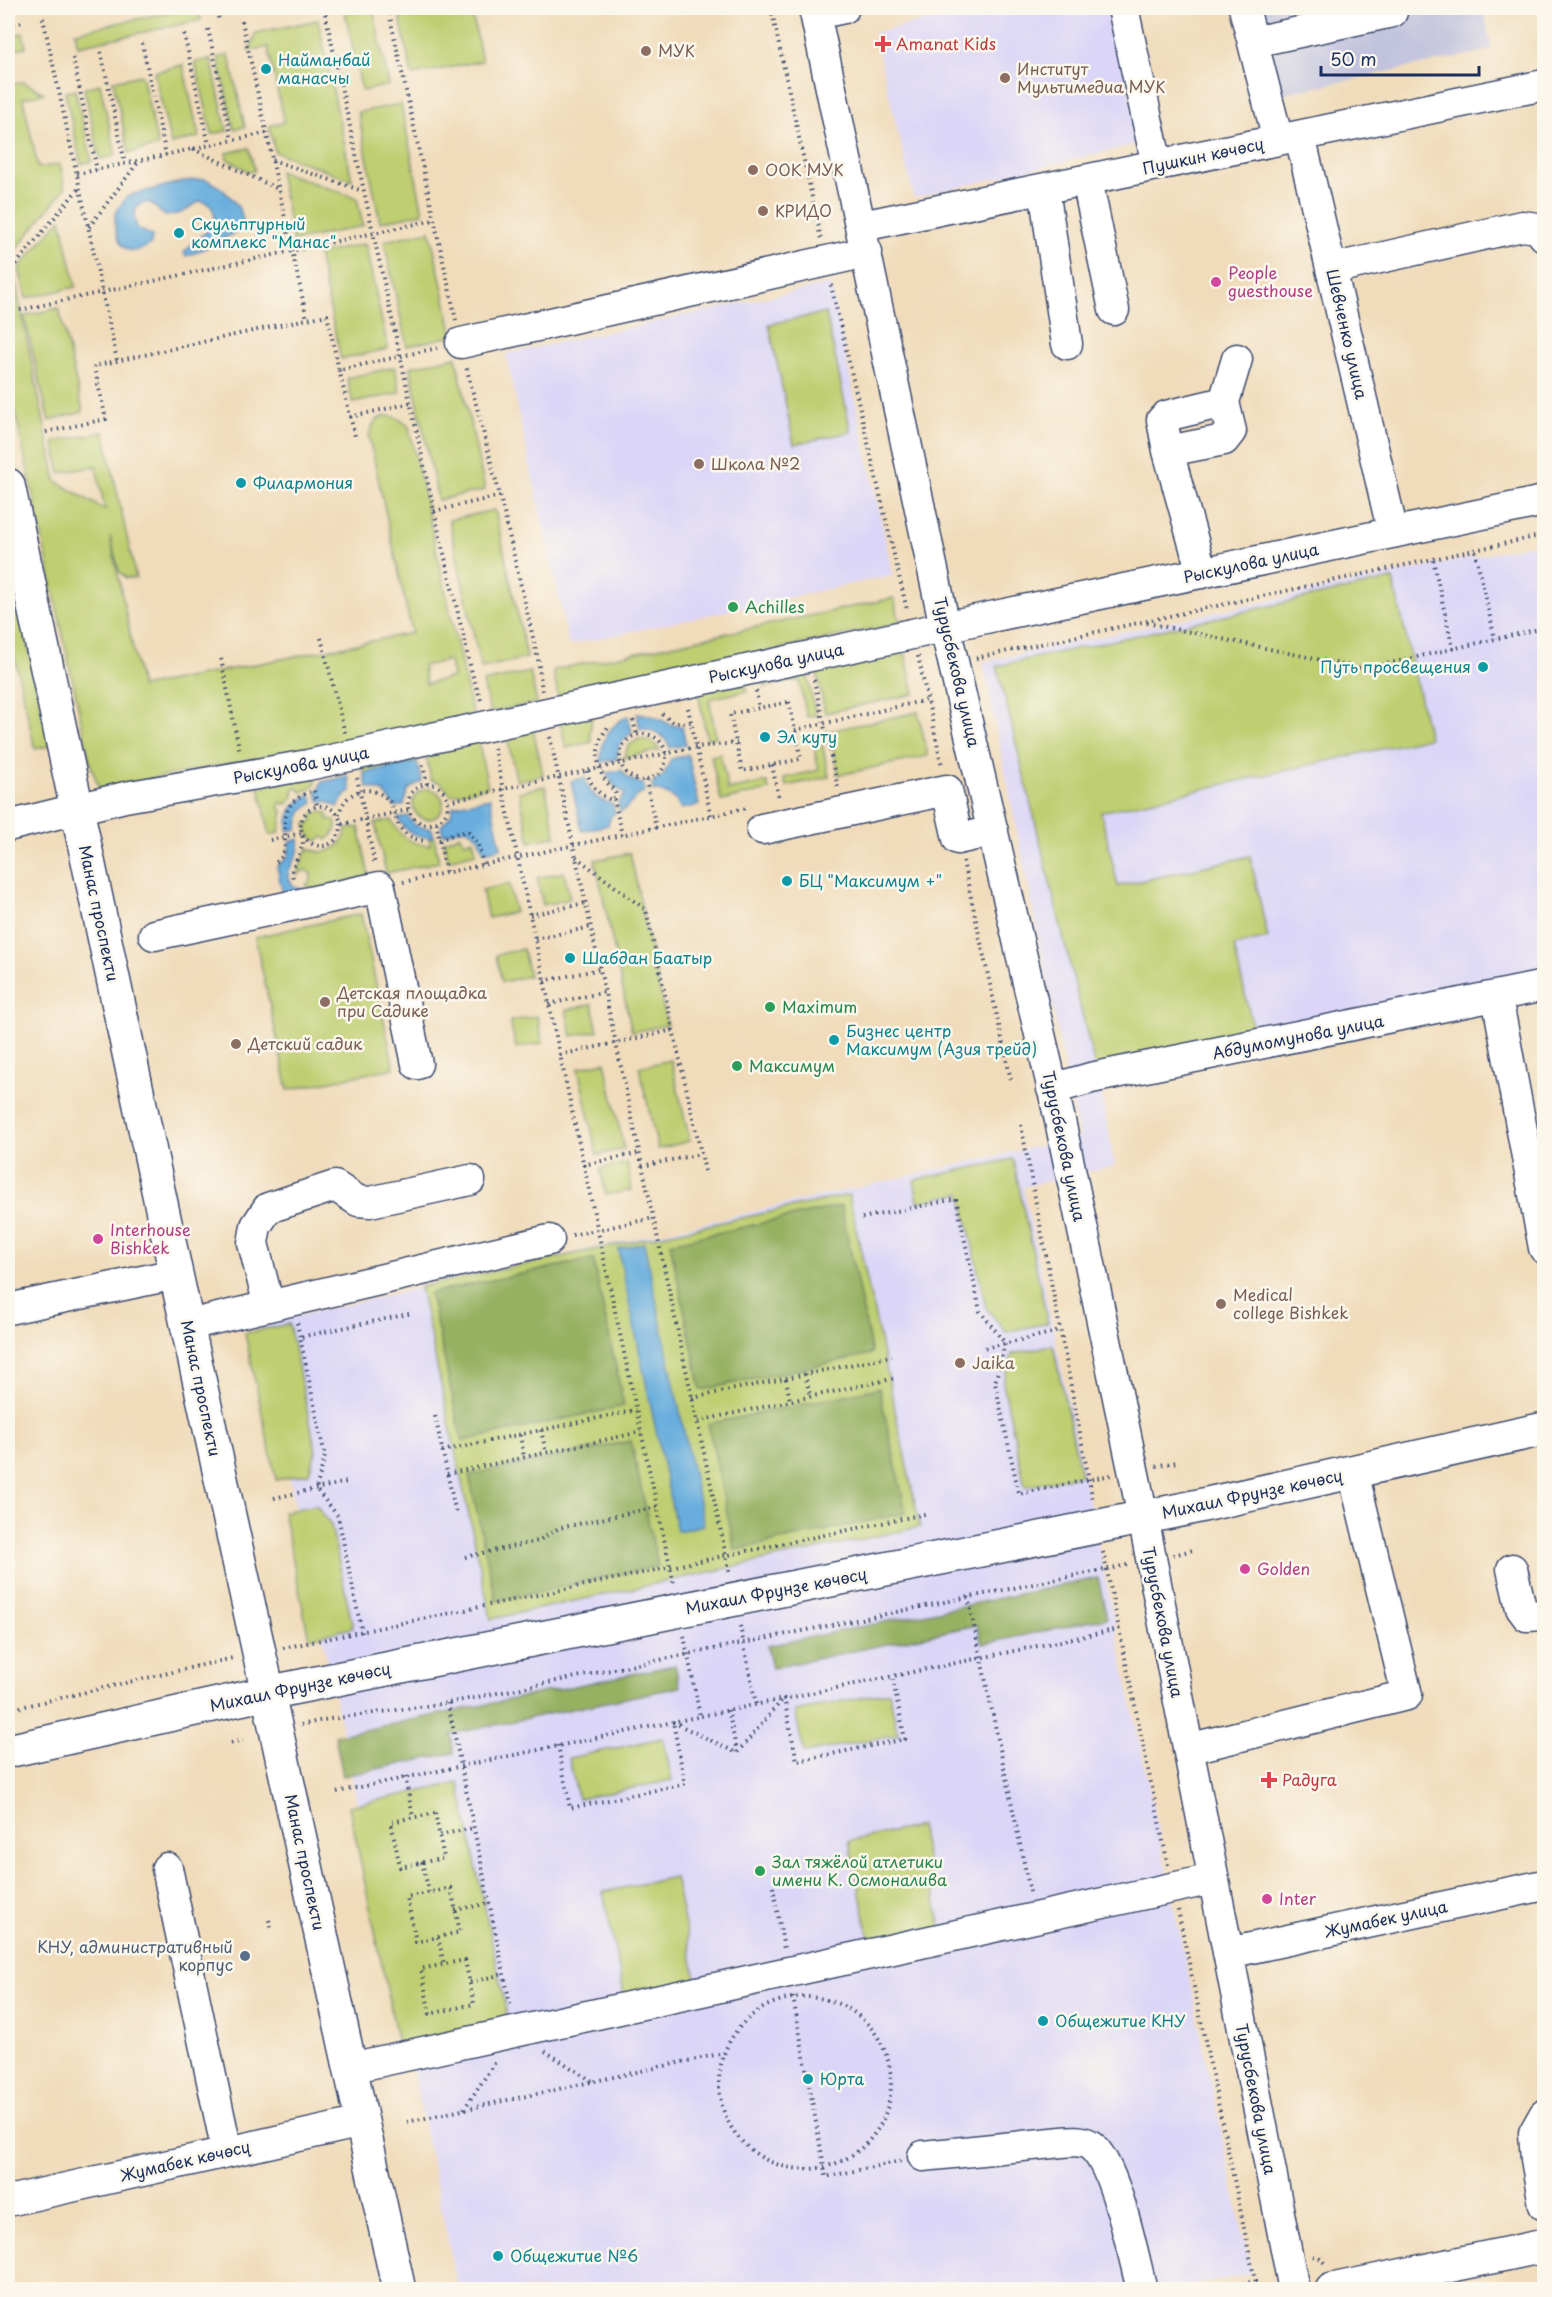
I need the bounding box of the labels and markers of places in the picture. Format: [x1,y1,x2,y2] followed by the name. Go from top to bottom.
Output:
[896,31,996,55] place label: Amanat Kids
[874,35,892,53] marker: Amanat Kids
[658,38,695,62] place label: МУК
[639,44,653,58] marker: МУК
[278,47,371,89] place label: Найманбай манасчы
[1017,56,1165,98] place label: Институт Мультимедиа МУК
[259,62,273,76] marker: Найманбай манасчы
[998,71,1012,85] marker: Институт Мультимедиа МУК
[765,157,843,181] place label: ООК МУК
[746,163,760,177] marker: ООК МУК
[775,198,832,222] place label: КРИДО
[756,204,770,218] marker: КРИДО
[191,211,336,253] place label: Скульптурный комплекс "Манас"
[172,226,186,240] marker: Скульптурный комплекс "Манас"
[1228,260,1313,302] place label: People guesthouse
[1209,275,1223,289] marker: People guesthouse
[711,451,800,475] place label: Школа №2
[692,457,706,471] marker: Школа №2
[253,470,353,494] place label: Филармония
[234,476,248,490] marker: Филармония
[745,594,804,618] place label: Achilles
[726,600,740,614] marker: Achilles
[1320,654,1471,678] place label: Путь просвещения
[1476,660,1490,674] marker: Путь просвещения
[777,724,837,748] place label: Эл куту
[758,730,772,744] marker: Эл куту
[799,868,942,892] place label: БЦ "Максимум +"
[780,874,794,888] marker: БЦ "Максимум +"
[582,945,712,969] place label: Шабдан Баатыр
[563,951,577,965] marker: Шабдан Баатыр
[336,980,487,1022] place label: Детская площадка при Садике
[782,994,857,1018] place label: Maximum
[318,995,332,1009] marker: Детская площадка при Садике
[763,1000,777,1014] marker: Maximum
[846,1018,1037,1060] place label: Бизнес центр Максимум (Азия трейд)
[247,1031,363,1055] place label: Детский садик
[827,1033,841,1047] marker: Бизнес центр Максимум (Азия трейд)
[229,1037,243,1051] marker: Детский садик
[749,1053,835,1077] place label: Максимум
[730,1059,744,1073] marker: Максимум
[110,1217,191,1259] place label: Interhouse Bishkek
[91,1232,105,1246] marker: Interhouse Bishkek
[1233,1282,1348,1324] place label: Medical college Bishkek
[1214,1297,1228,1311] marker: Medical college Bishkek
[972,1350,1015,1374] place label: Jaika
[953,1356,967,1370] marker: Jaika
[1257,1556,1310,1580] place label: Golden
[1238,1562,1252,1576] marker: Golden
[1282,1767,1337,1791] place label: Радуга
[1260,1771,1278,1789] marker: Радуга
[772,1849,947,1891] place label: Зал тяжёлой атлетики имени К. Осмоналива
[753,1864,767,1878] marker: Зал тяжёлой атлетики имени К. Осмоналива
[1279,1886,1317,1910] place label: Inter
[1260,1892,1274,1906] marker: Inter
[37,1934,233,1976] place label: КНУ, административный корпус
[238,1949,252,1963] marker: КНУ, административный корпус
[1055,2008,1186,2032] place label: Общежитие КНУ
[1036,2014,1050,2028] marker: Общежитие КНУ
[820,2066,864,2090] place label: Юрта
[801,2072,815,2086] marker: Юрта
[510,2243,638,2267] place label: Общежитие №6
[491,2249,505,2263] marker: Общежитие №6

